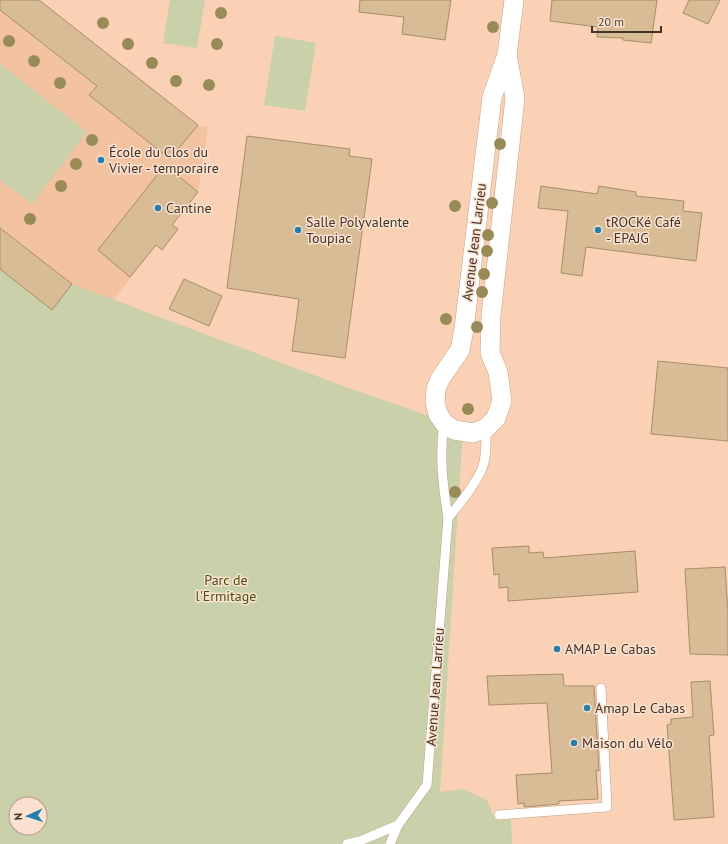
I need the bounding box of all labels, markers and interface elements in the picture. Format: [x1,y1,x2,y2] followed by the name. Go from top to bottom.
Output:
[592,8,661,34] scale bar
[598,14,624,29] text: 20 m
[108,143,219,177] place label: École du Clos du Vivier - temporaire
[96,155,106,165] marker: École du Clos du Vivier - temporaire
[458,182,490,302] street label: Avenue Jean Larrieu
[166,199,212,217] place label: Cantine
[153,203,163,213] marker: Cantine
[306,213,409,247] place label: Salle Polyvalente Toupiac
[606,213,681,247] place label: tROCKé Café - EPAJG
[293,225,303,235] marker: Salle Polyvalente Toupiac
[593,225,603,235] marker: tROCKé Café - EPAJG
[196,571,256,605] park label: Parc de l'Ermitage
[422,627,448,747] street label: Avenue Jean Larrieu
[565,640,656,658] place label: AMAP Le Cabas
[552,644,562,654] marker: AMAP Le Cabas
[595,699,685,717] place label: Amap Le Cabas
[582,703,592,713] marker: Amap Le Cabas
[582,734,673,752] place label: Maison du Vélo
[569,738,579,748] marker: Maison du Vélo
[8,796,48,836] north arrow
[11,813,25,821] text: N

